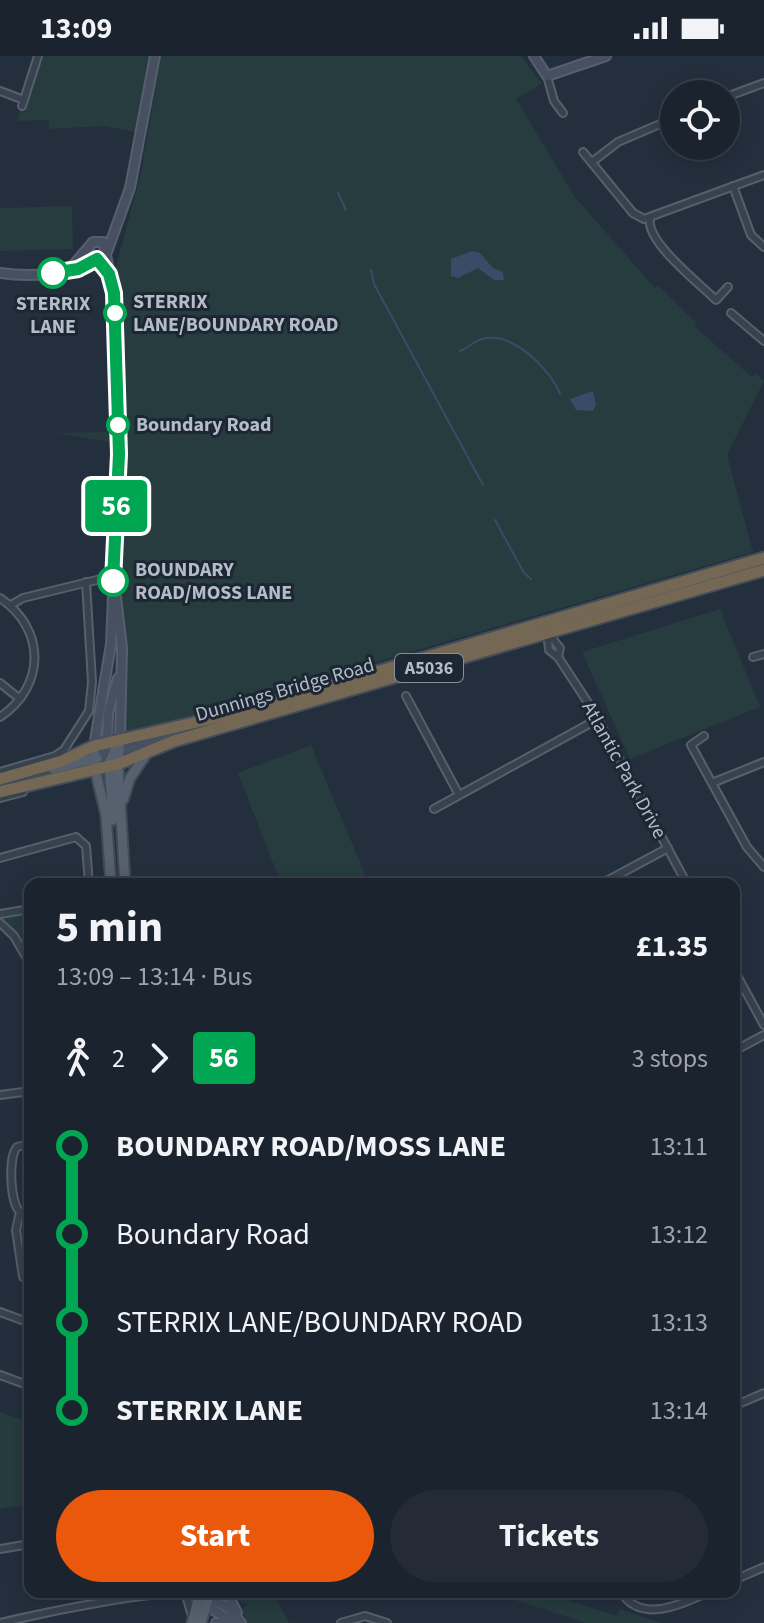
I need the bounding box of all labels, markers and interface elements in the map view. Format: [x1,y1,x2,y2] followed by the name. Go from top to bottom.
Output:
[40,7,112,50] text: 13:09
[660,80,740,160] map controls
[660,80,740,160] button: locate
[38,258,68,288] marker: STERRIX LANE
[133,288,338,339] place label: STERRIX LANE/BOUNDARY ROAD
[16,290,91,341] place label: STERRIX LANE
[104,302,126,324] marker: STERRIX LANE/BOUNDARY ROAD
[136,411,271,439] place label: Boundary Road
[107,414,129,436] marker: Boundary Road
[80,480,152,532] line badge: 56
[101,486,131,526] text: 56
[135,556,292,607] place label: BOUNDARY ROAD/MOSS LANE
[98,566,128,596] marker: BOUNDARY ROAD/MOSS LANE
[192,651,378,729] street label: Dunnings Bridge Road
[395,654,463,682] road number: A5036
[575,696,673,844] street label: Atlantic Park Drive
[56,896,163,959] text: 5 min
[636,925,708,968] text: £1.35
[56,958,252,995] text: 13:09 – 13:14 · Bus
[56,1036,100,1080] icon: walk
[137,1036,181,1080] icon: forward
[209,1038,239,1078] text: 56
[112,1040,125,1077] text: 2
[632,1040,708,1077] text: 3 stops
[116,1125,506,1168] text: BOUNDARY ROAD/MOSS LANE
[650,1128,708,1165] text: 13:11
[116,1213,310,1256] text: Boundary Road
[650,1216,708,1253] text: 13:12
[116,1301,523,1344] text: STERRIX LANE/BOUNDARY ROAD
[650,1304,708,1341] text: 13:13
[116,1389,303,1432] text: STERRIX LANE
[650,1392,708,1429] text: 13:14
[56,1490,374,1582] button: Start
[390,1490,708,1582] button: Tickets

